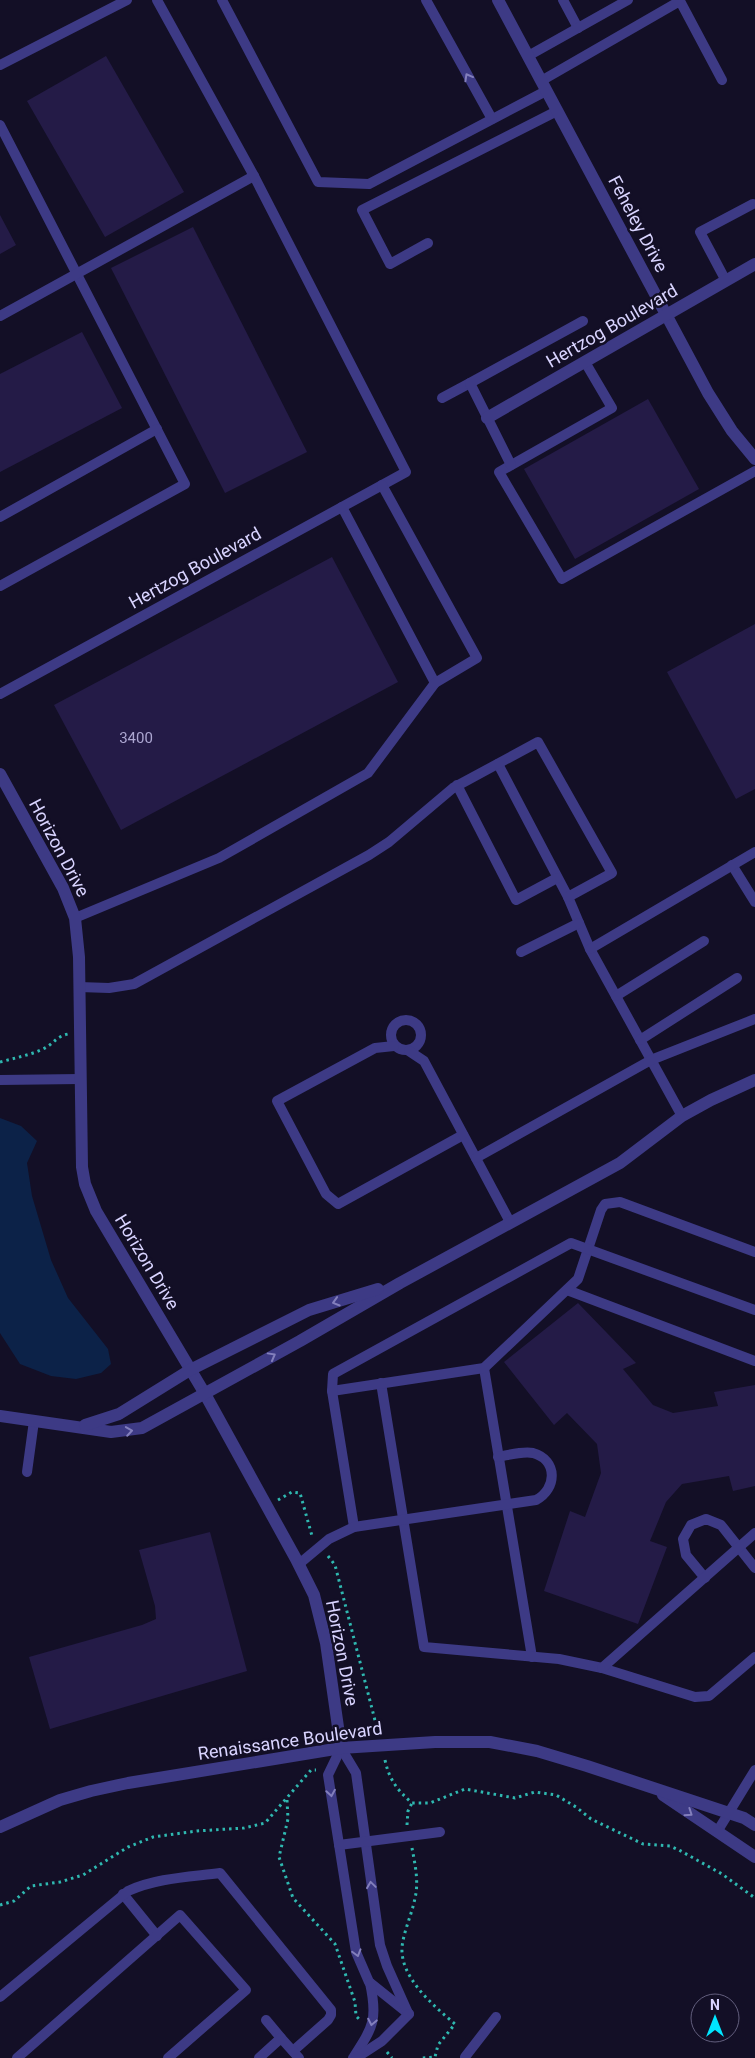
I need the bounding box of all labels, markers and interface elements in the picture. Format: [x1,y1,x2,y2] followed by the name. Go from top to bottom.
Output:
[464,73,474,82] one-way arrow
[604,172,673,275] street label: Feheley Drive
[542,279,681,372] street label: Hertzog Boulevard
[125,522,265,613] street label: Hertzog Boulevard
[119,729,153,747] house number: 3400
[25,795,94,900] street label: Horizon Drive
[111,1210,184,1313] street label: Horizon Drive
[333,1296,341,1306] one-way arrow
[267,1353,276,1363] one-way arrow
[124,1426,133,1436] one-way arrow
[322,1598,363,1708] street label: Horizon Drive
[196,1717,384,1764] street label: Renaissance Boulevard
[325,1789,336,1797] one-way arrow
[683,1807,692,1816] one-way arrow
[366,1880,377,1888] one-way arrow
[352,1949,362,1957] one-way arrow
[690,1993,740,2043] north arrow
[710,1997,720,2013] text: N
[367,2018,378,2027] one-way arrow

